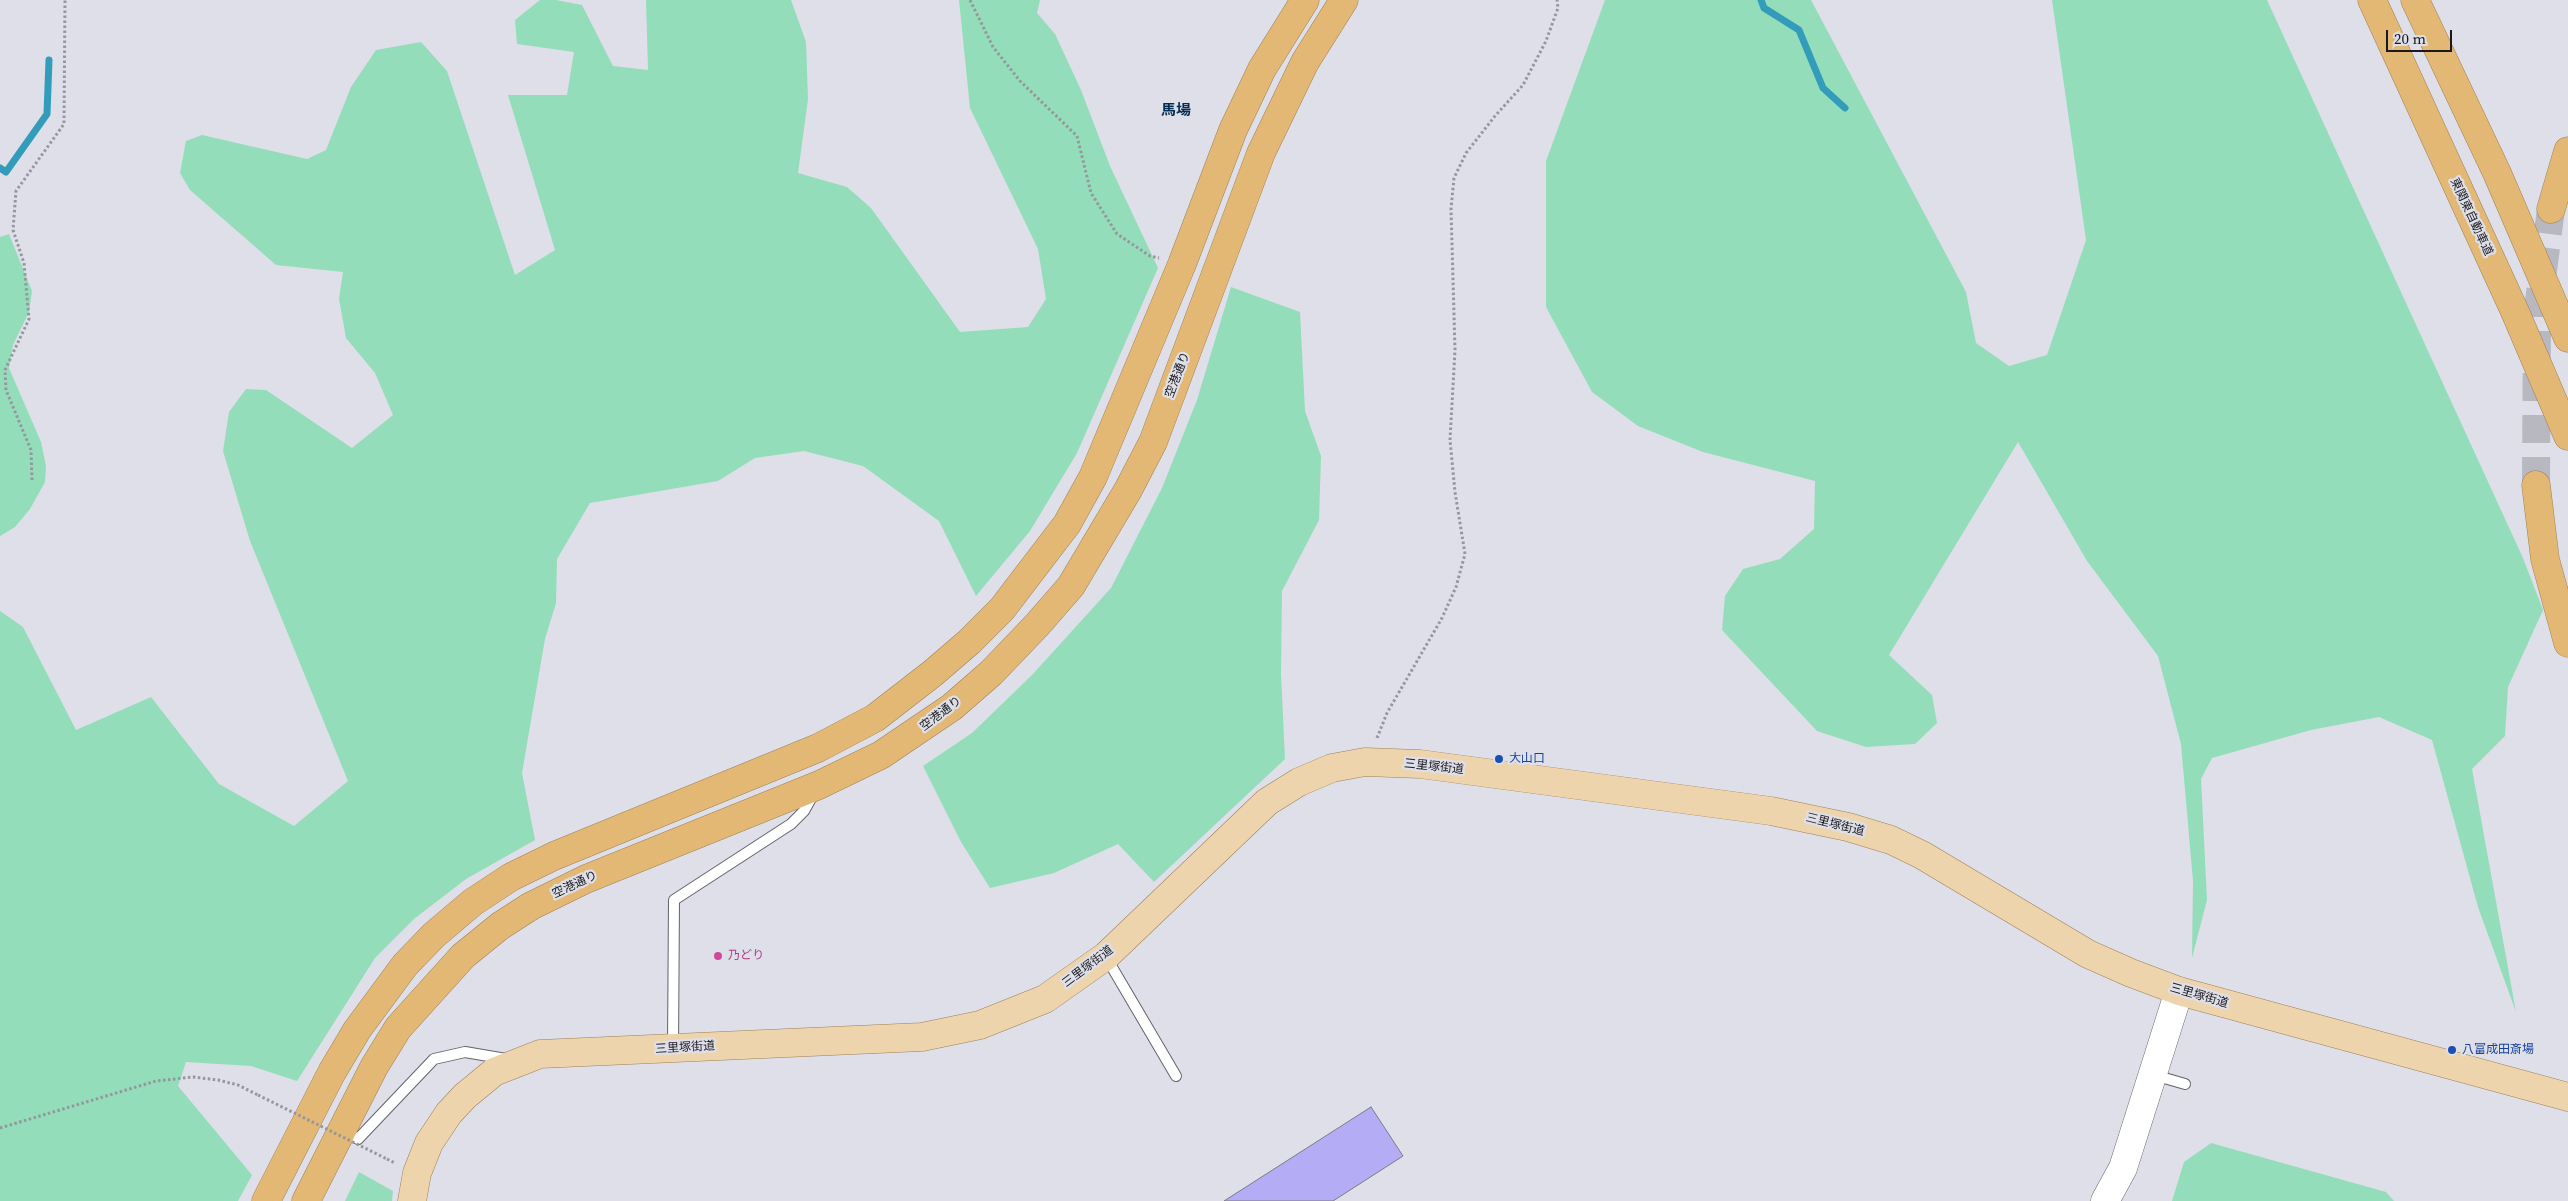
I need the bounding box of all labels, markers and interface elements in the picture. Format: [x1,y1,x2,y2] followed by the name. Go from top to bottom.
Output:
[2388,20,2454,52] scale bar
[2394,28,2426,49] text: 20 m
[1161,102,1191,120] district label: 馬場
[2447,176,2495,258] street label: 東関東自動車道
[1163,350,1193,400] street label: 空港通り
[917,694,965,734] street label: 空港通り
[1509,752,1545,766] place label: 大山口
[1493,753,1505,765] marker: 大山口
[1403,757,1465,777] street label: 三里塚街道
[1804,811,1866,839] street label: 三里塚街道
[550,868,600,902] street label: 空港通り
[1060,943,1116,991] street label: 三里塚街道
[728,949,764,963] place label: 乃どり
[712,950,724,962] marker: 乃どり
[2168,981,2230,1011] street label: 三里塚街道
[655,1039,715,1057] street label: 三里塚街道
[2462,1043,2534,1057] place label: 八富成田斎場
[2446,1044,2458,1056] marker: 八富成田斎場

